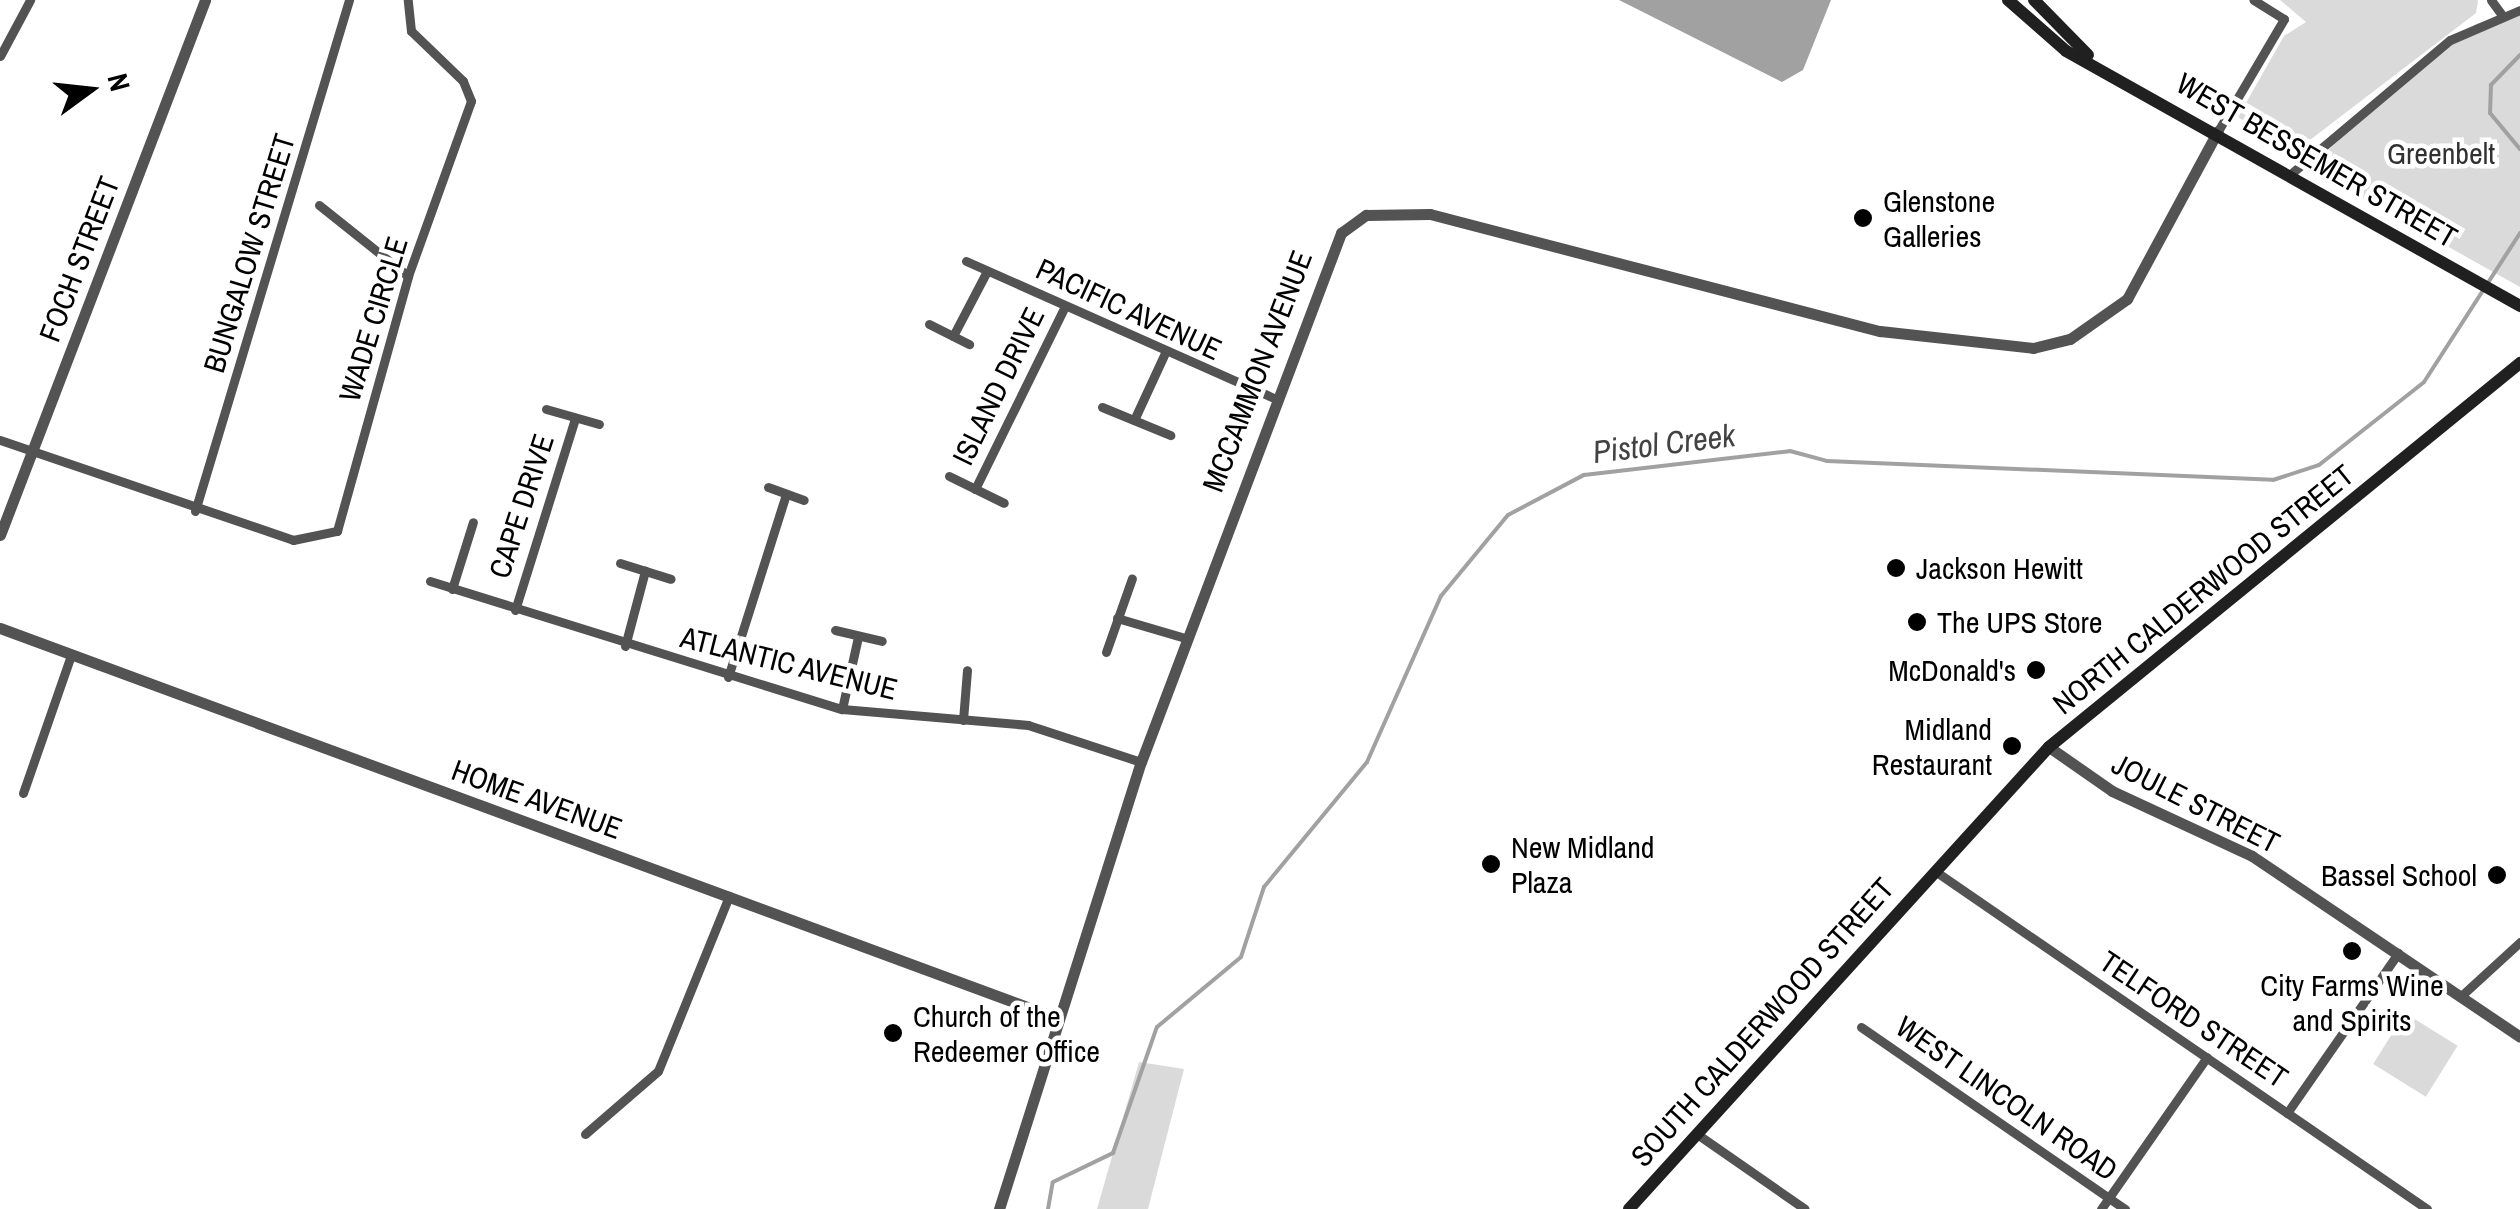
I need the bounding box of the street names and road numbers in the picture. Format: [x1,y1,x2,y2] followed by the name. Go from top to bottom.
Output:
[2170,65,2464,255] street label: WEST BESSEMER STREET
[196,129,302,377] street label: BUNGALOW STREET
[31,172,127,346] street label: FOCH STREET
[331,232,415,406] street label: WADE CIRCLE
[1194,245,1320,497] street label: MCCAMMON AVENUE
[1030,250,1228,368] street label: PACIFIC AVENUE
[944,301,1052,471] street label: ISLAND DRIVE
[481,430,561,582] street label: CAPE DRIVE
[2045,457,2361,721] street label: NORTH CALDERWOOD STREET
[676,619,902,707] street label: ATLANTIC AVENUE
[2106,745,2286,861] street label: JOULE STREET
[446,751,628,847] street label: HOME AVENUE
[1623,870,1901,1174] street label: SOUTH CALDERWOOD STREET
[2093,943,2295,1095] street label: TELFORD STREET
[1889,1008,2125,1188] street label: WEST LINCOLN ROAD

